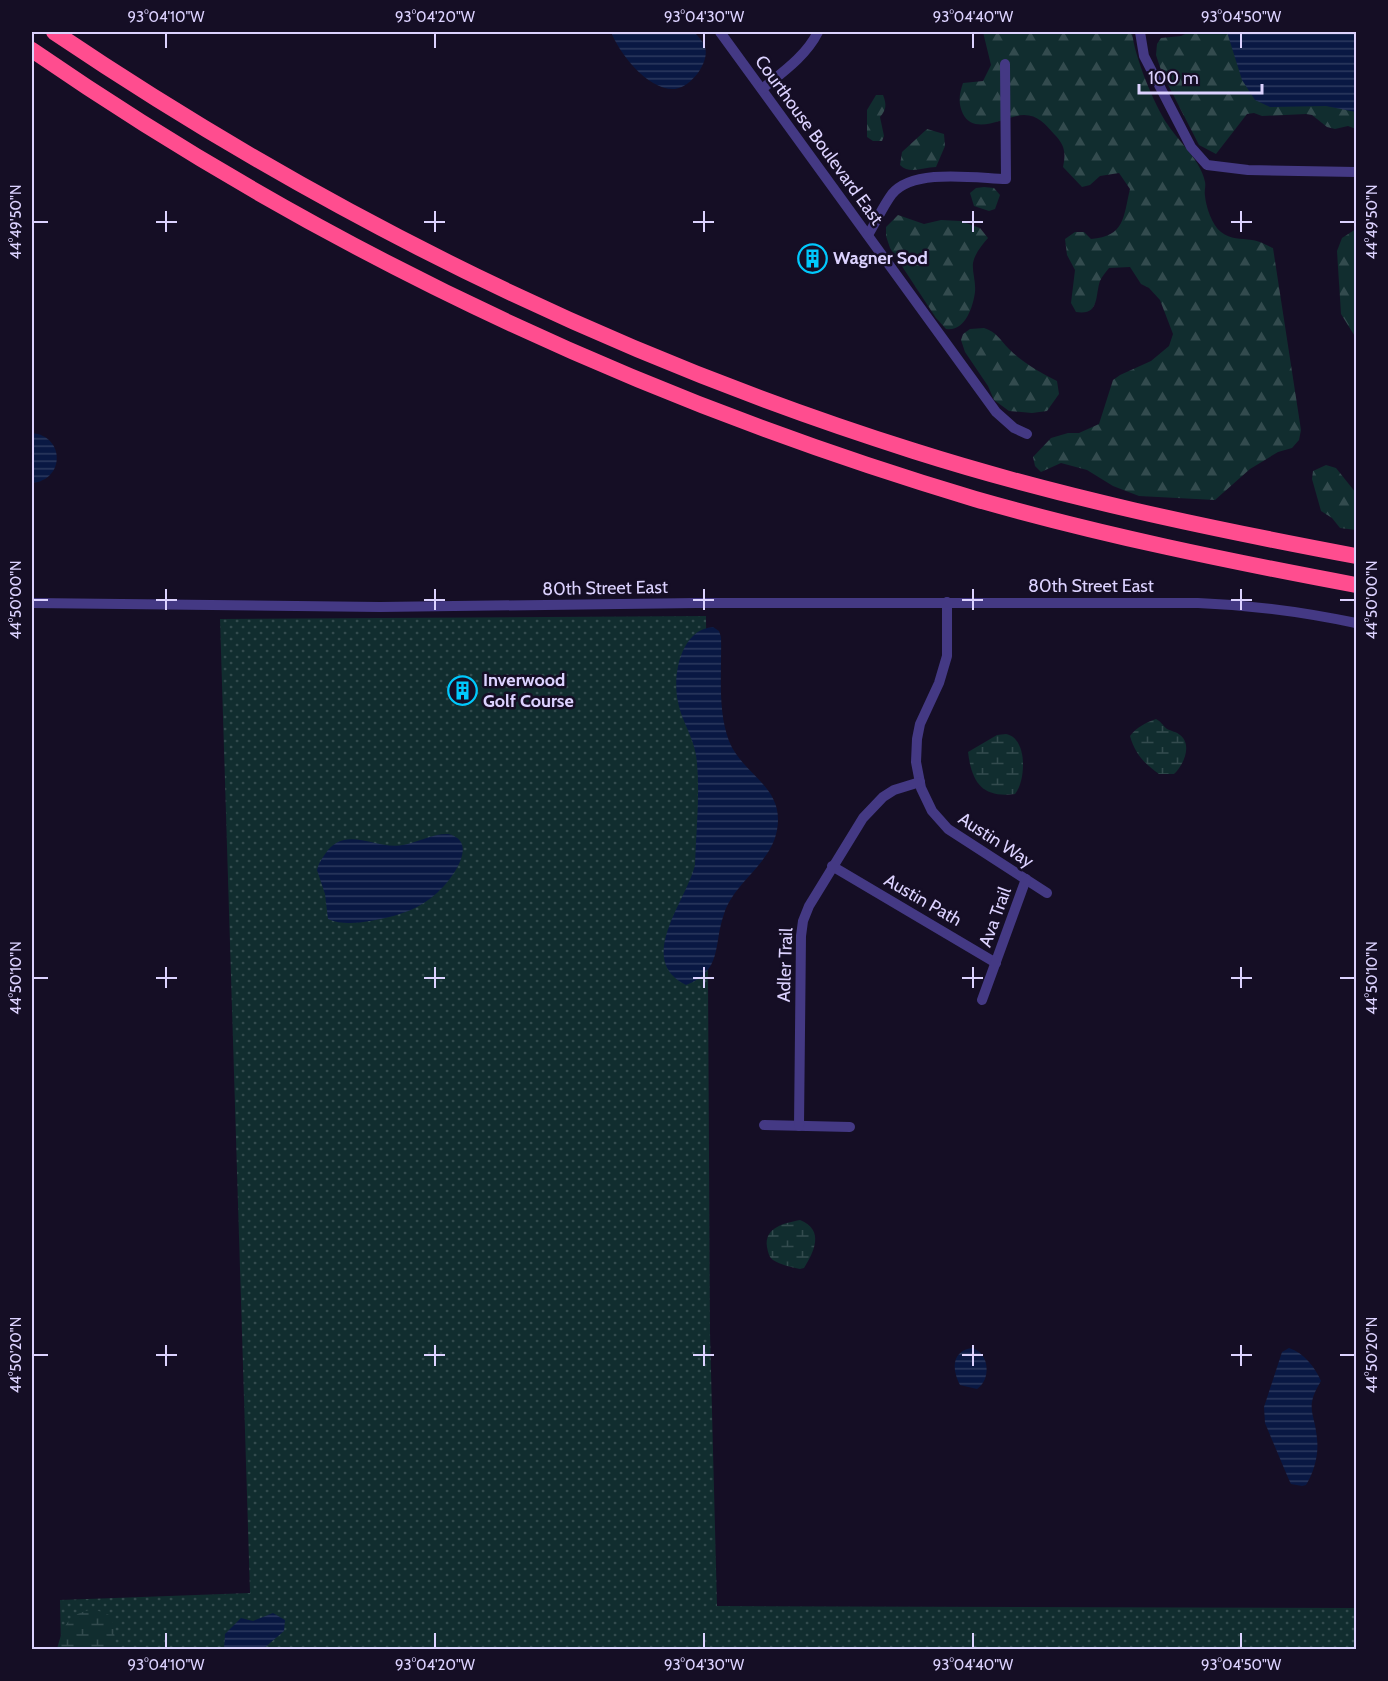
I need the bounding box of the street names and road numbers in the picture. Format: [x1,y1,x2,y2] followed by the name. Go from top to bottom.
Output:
[750,51,888,229] street label: Courthouse Boulevard East
[1028,575,1154,597] street label: 80th Street East
[542,576,668,600] street label: 80th Street East
[954,808,1038,872] street label: Austin Way
[880,869,966,931] street label: Austin Path
[974,883,1016,950] street label: Ava Trail
[773,927,797,1003] street label: Adler Trail

